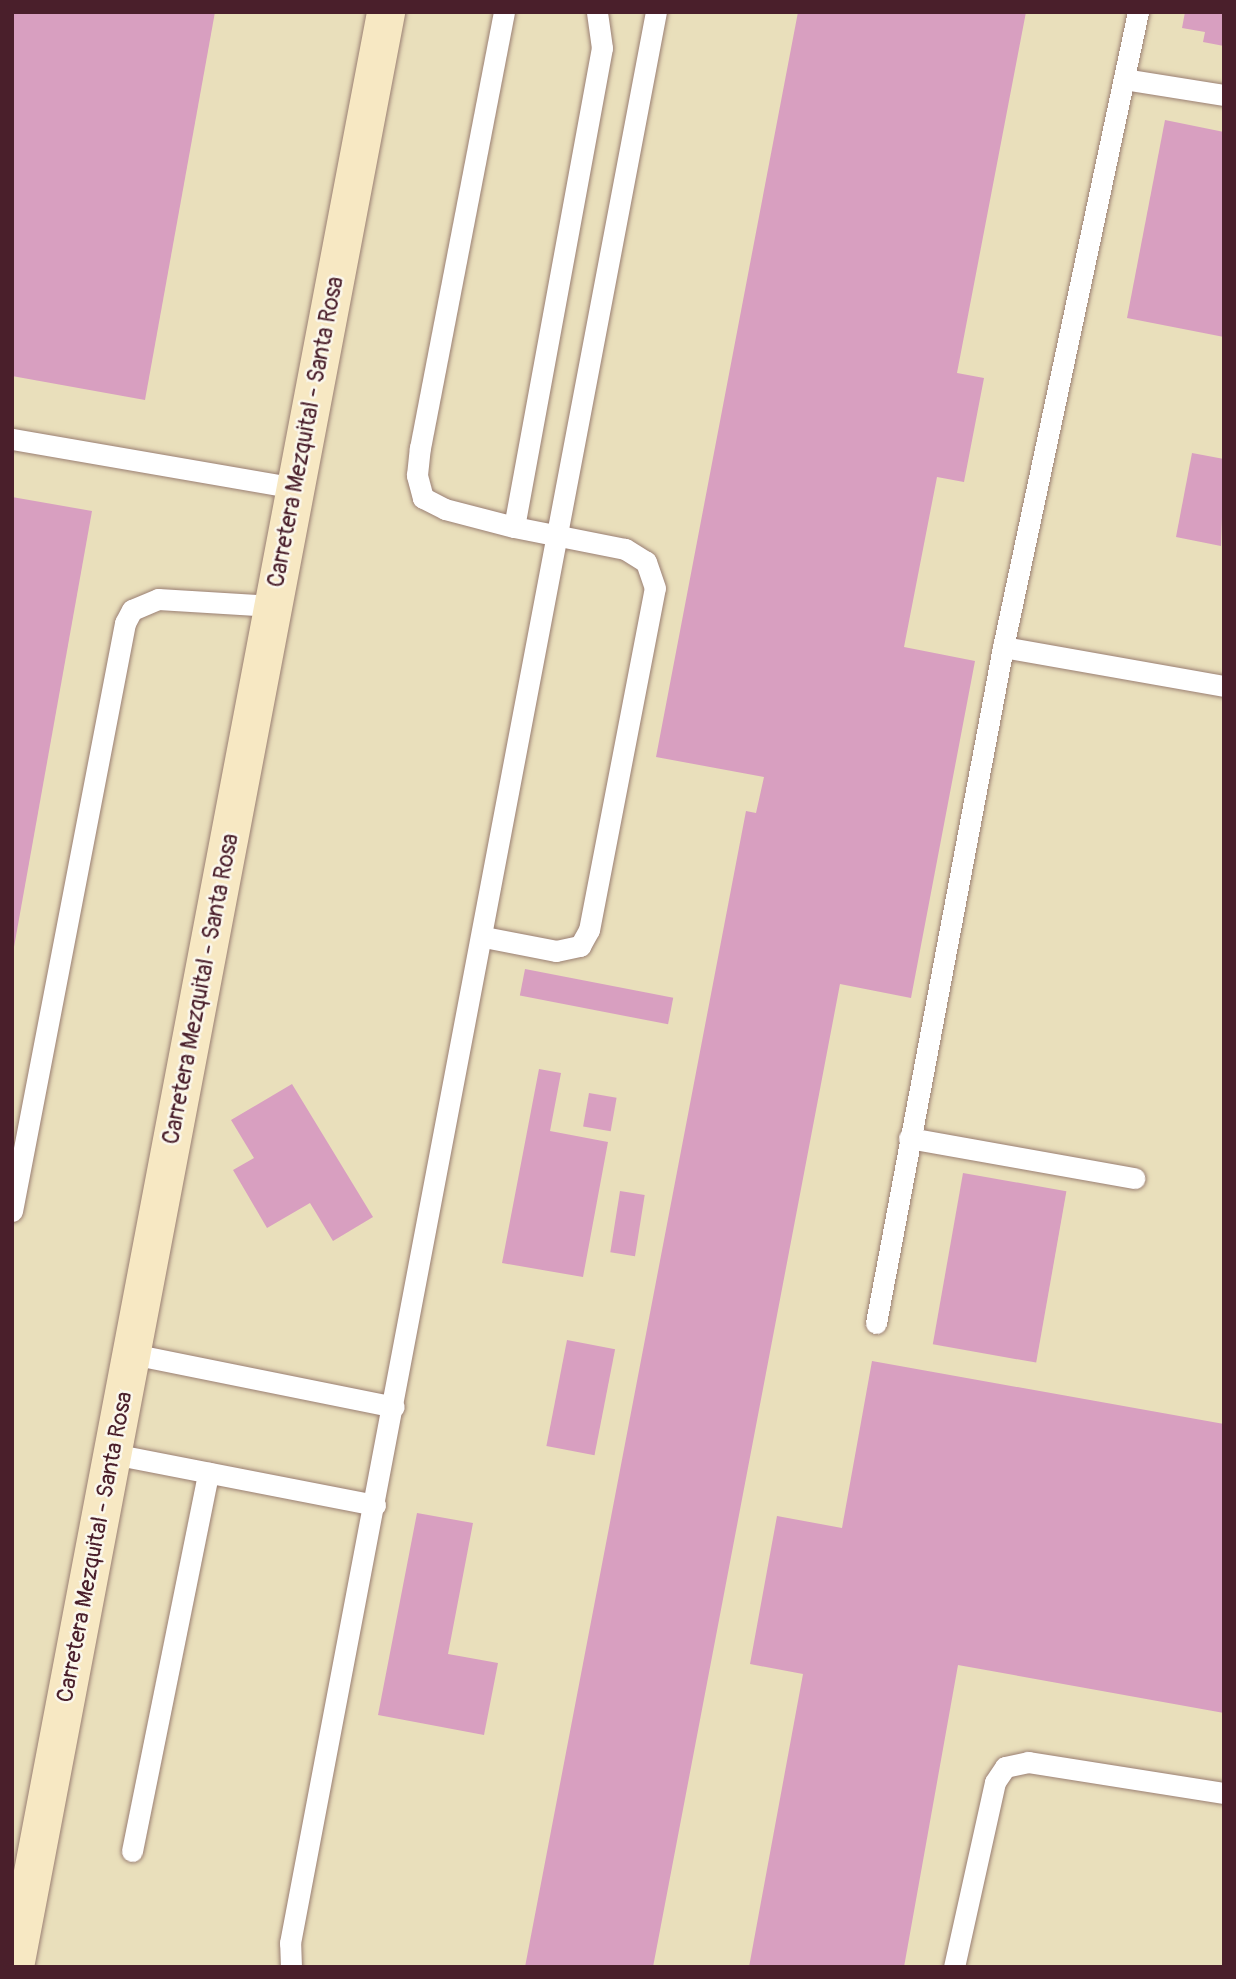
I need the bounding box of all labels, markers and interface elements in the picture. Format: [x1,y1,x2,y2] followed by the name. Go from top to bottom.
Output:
[262,274,350,590] street label: Carretera Mezquital - Santa Rosa
[157,831,245,1147] street label: Carretera Mezquital - Santa Rosa
[51,1389,139,1705] street label: Carretera Mezquital - Santa Rosa

